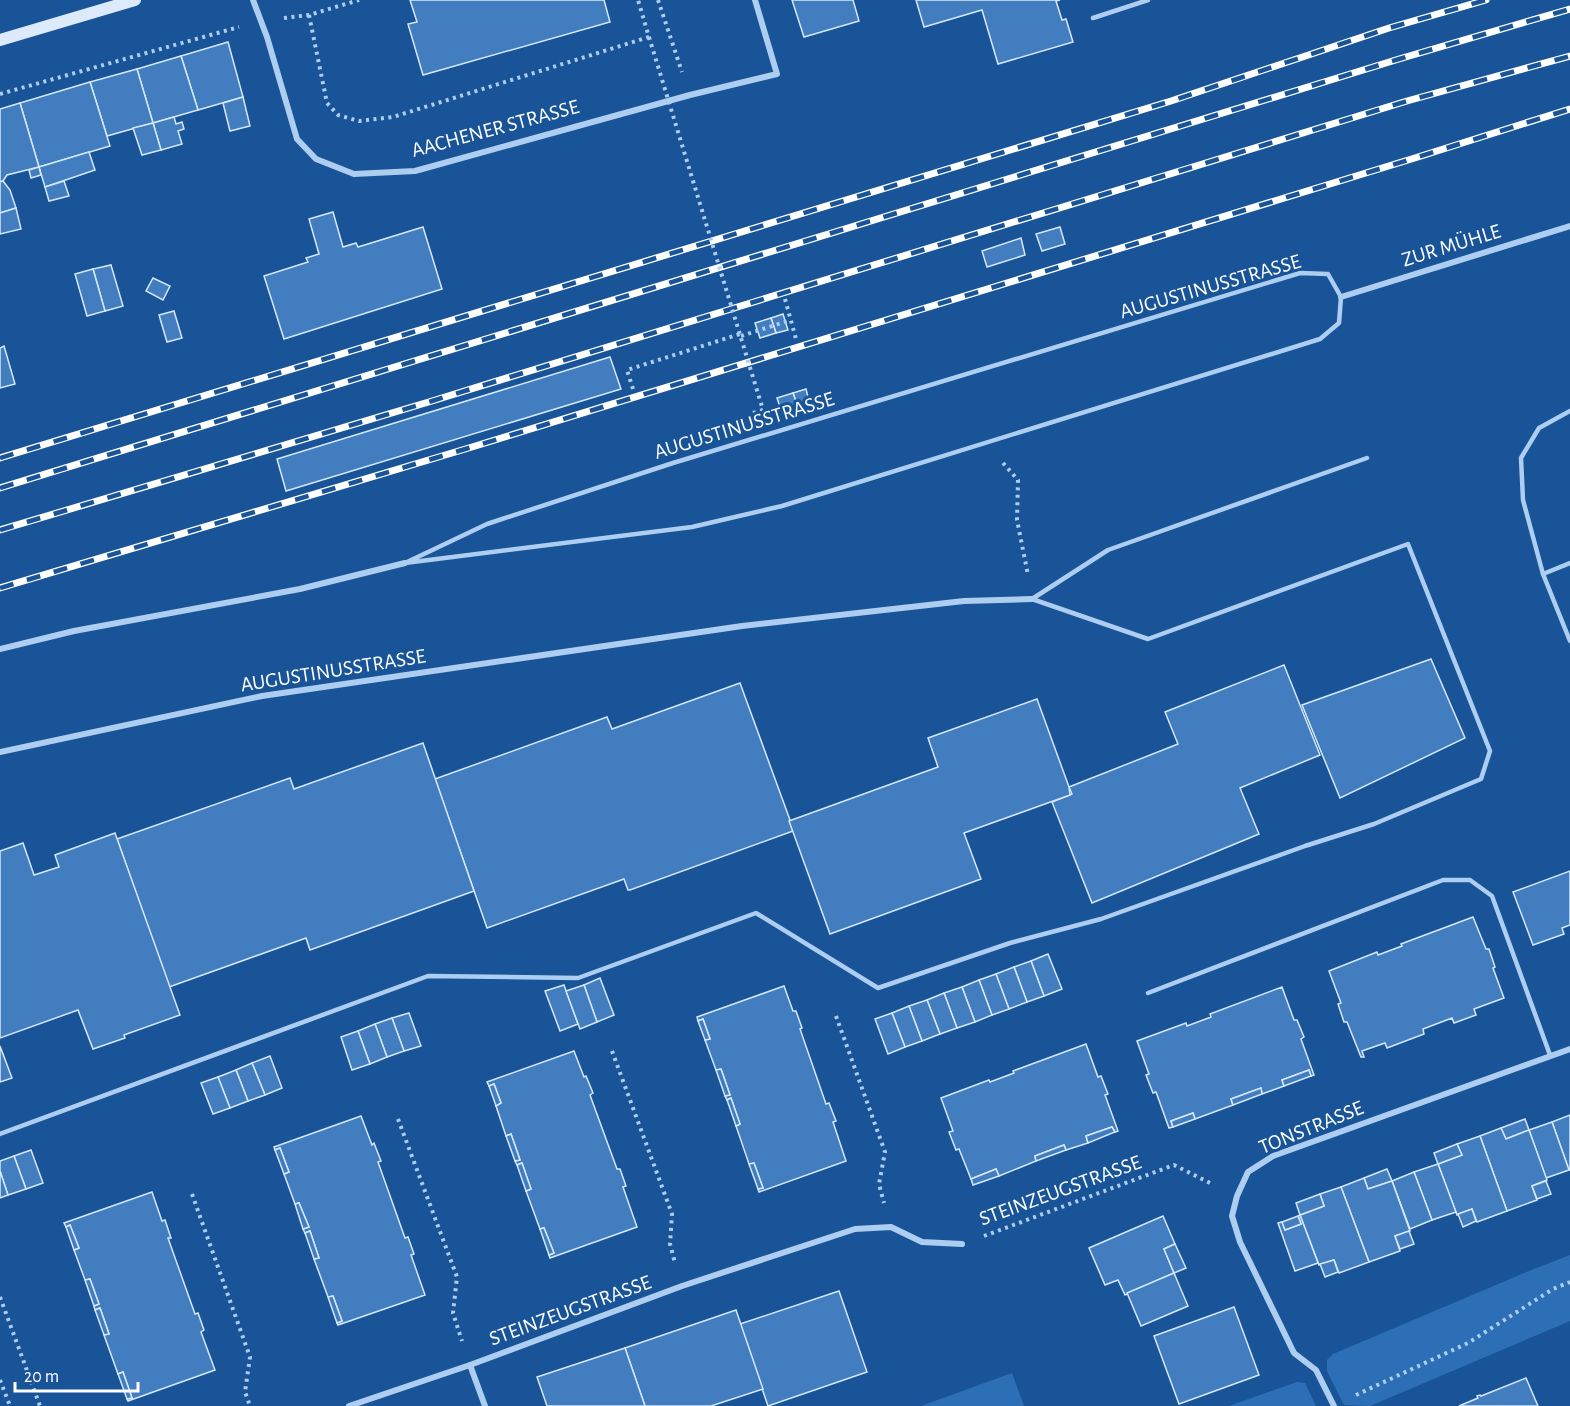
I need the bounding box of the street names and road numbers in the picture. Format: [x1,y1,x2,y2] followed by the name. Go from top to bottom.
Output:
[409,96,581,161] street label: AACHENER STRASSE
[1399,220,1503,270] street label: ZUR MÜHLE
[1117,251,1303,322] street label: AUGUSTINUSSTRASSE
[652,388,837,463] street label: AUGUSTINUSSTRASSE
[239,645,427,696] street label: AUGUSTINUSSTRASSE
[1256,1097,1366,1158] street label: TONSTRASSE
[976,1151,1144,1229] street label: STEINZEUGSTRASSE
[486,1271,654,1349] street label: STEINZEUGSTRASSE

